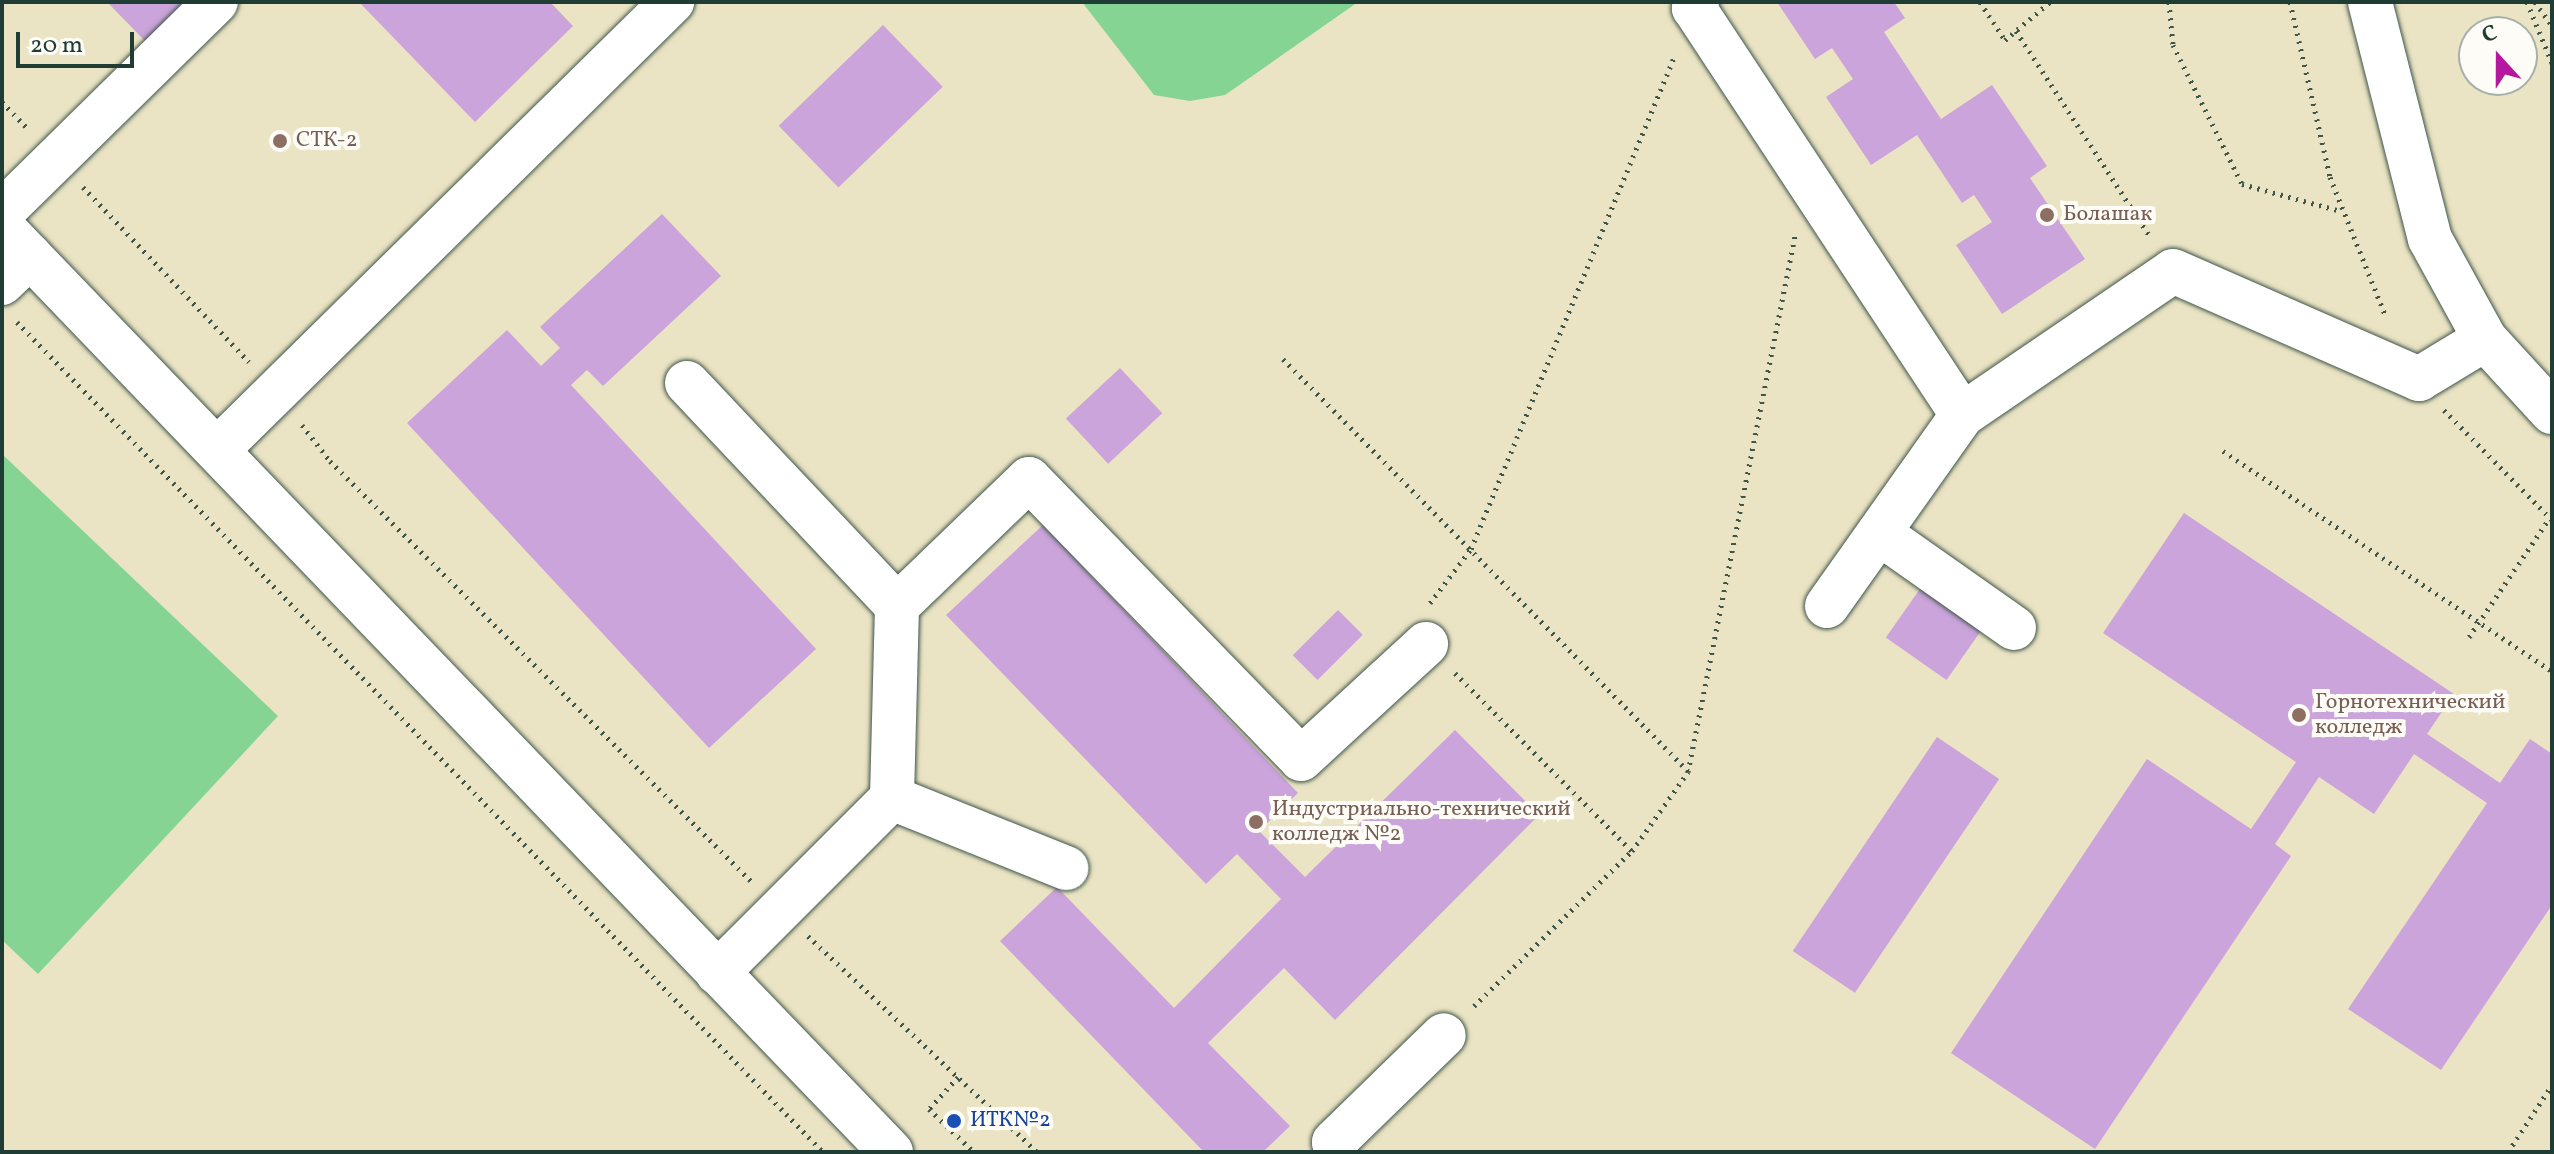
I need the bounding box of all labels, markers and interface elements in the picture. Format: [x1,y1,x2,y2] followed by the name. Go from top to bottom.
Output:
[20,16,138,66] scale bar
[2458,16,2538,96] north arrow
[2478,18,2502,52] text: С
[30,29,83,63] text: 20 m
[296,128,358,154] place label: СТК-2
[271,132,289,150] marker: СТК-2
[2063,202,2152,228] place label: Болашак
[2038,206,2056,224] marker: Болашак
[2315,689,2505,740] place label: Горнотехнический колледж
[2290,706,2308,724] marker: Горнотехнический колледж
[1272,796,1571,848] place label: Индустриально-технический колледж №2
[1247,813,1265,831] marker: Индустриально-технический колледж №2
[970,1108,1051,1134] place label: ИТК№2
[945,1112,963,1130] marker: ИТК№2

